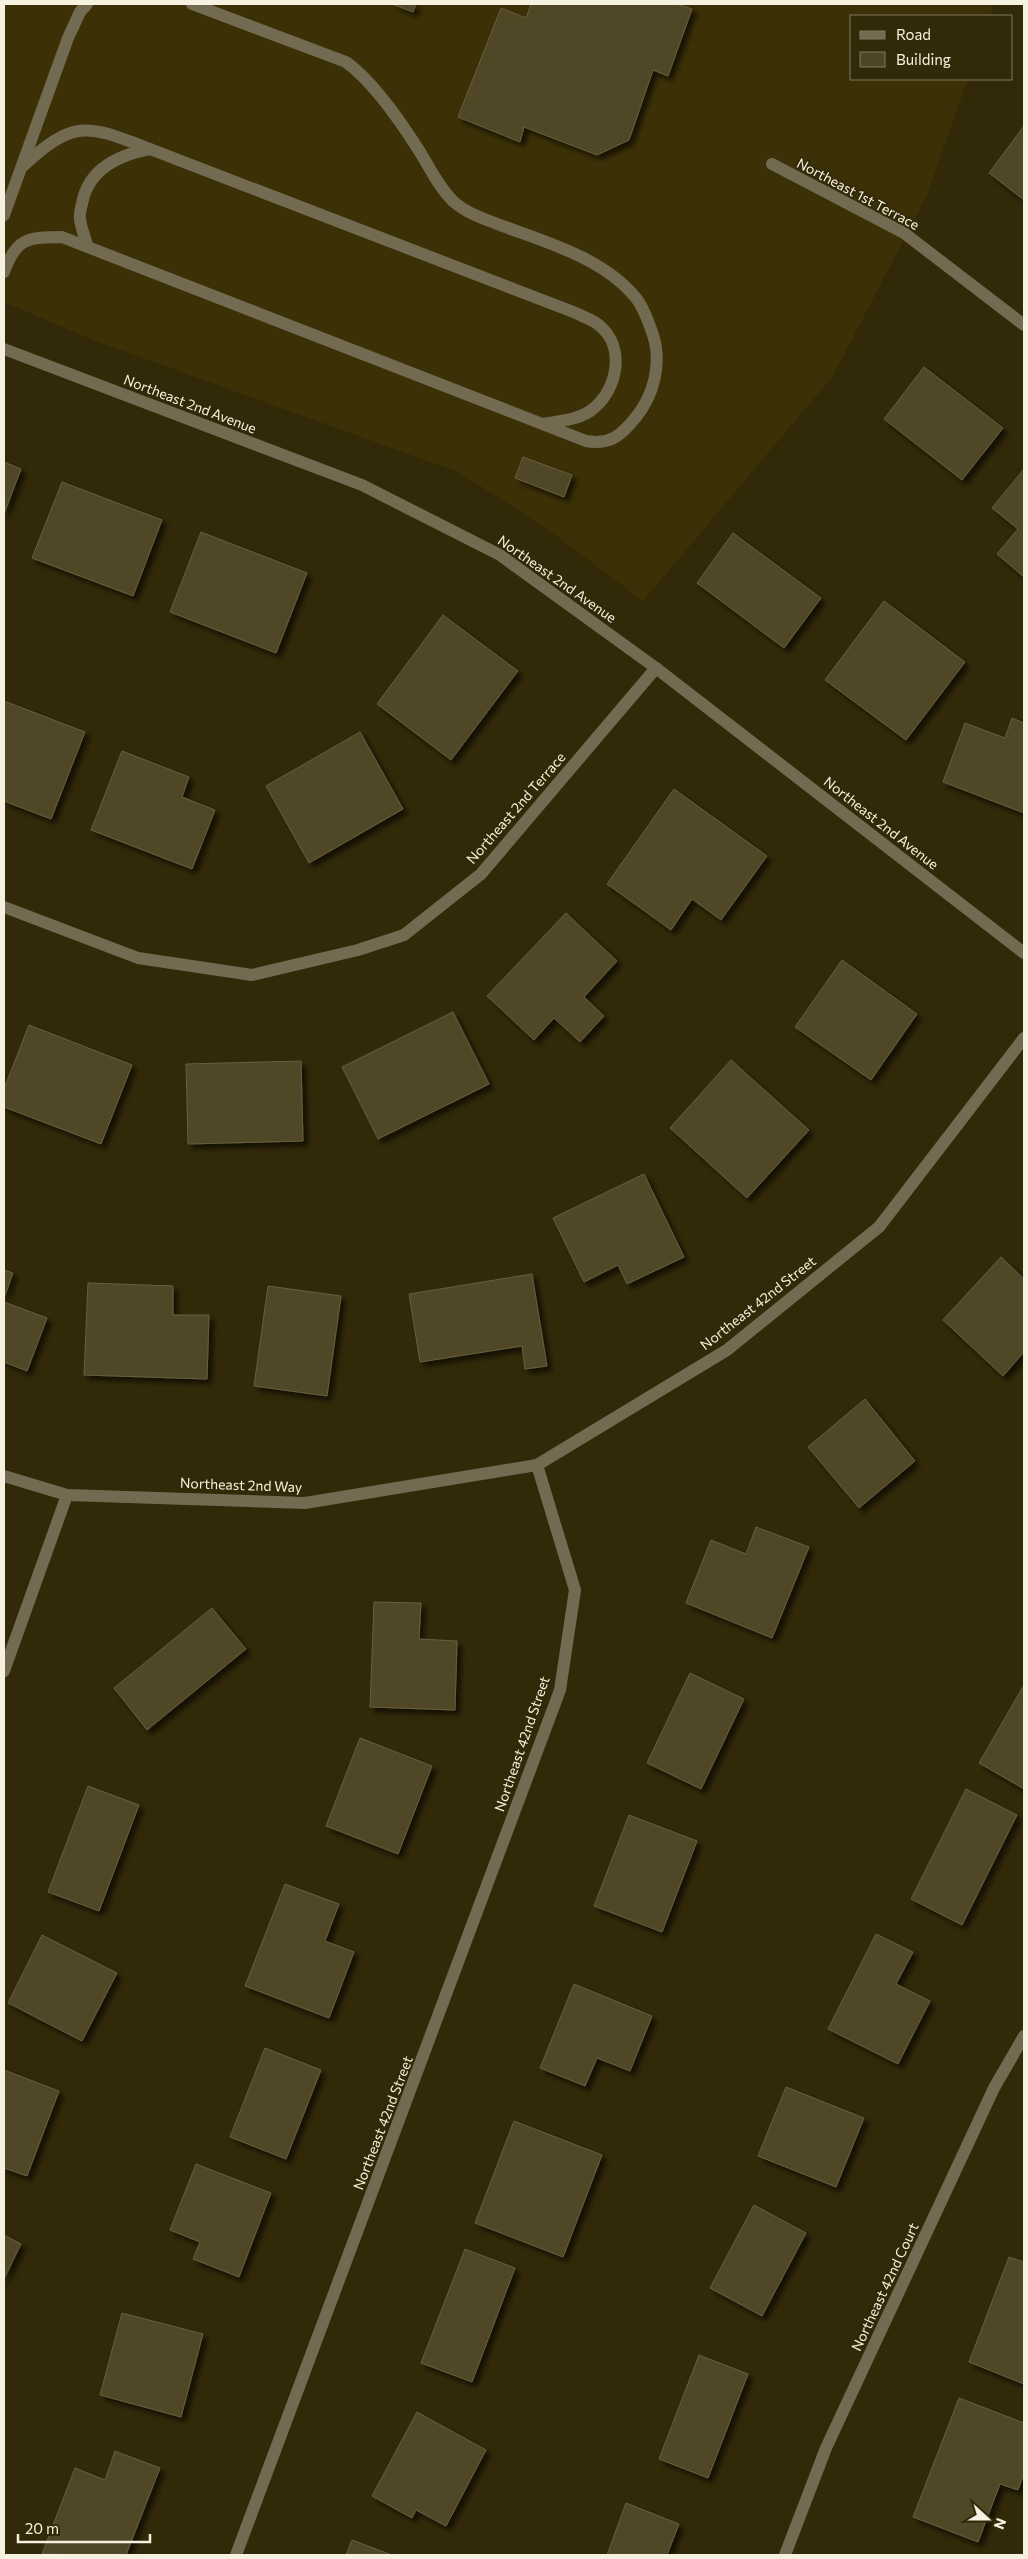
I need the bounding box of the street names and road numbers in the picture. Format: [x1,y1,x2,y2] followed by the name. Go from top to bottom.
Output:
[794,154,922,233] street label: Northeast 1st Terrace
[121,370,259,437] street label: Northeast 2nd Avenue
[495,531,620,626] street label: Northeast 2nd Avenue
[463,748,569,867] street label: Northeast 2nd Terrace
[821,773,942,873] street label: Northeast 2nd Avenue
[696,1252,819,1353] street label: Northeast 42nd Street
[180,1474,302,1495] street label: Northeast 2nd Way
[490,1674,553,1814] street label: Northeast 42nd Street
[349,2053,416,2192] street label: Northeast 42nd Street
[847,2220,922,2354] street label: Northeast 42nd Court

